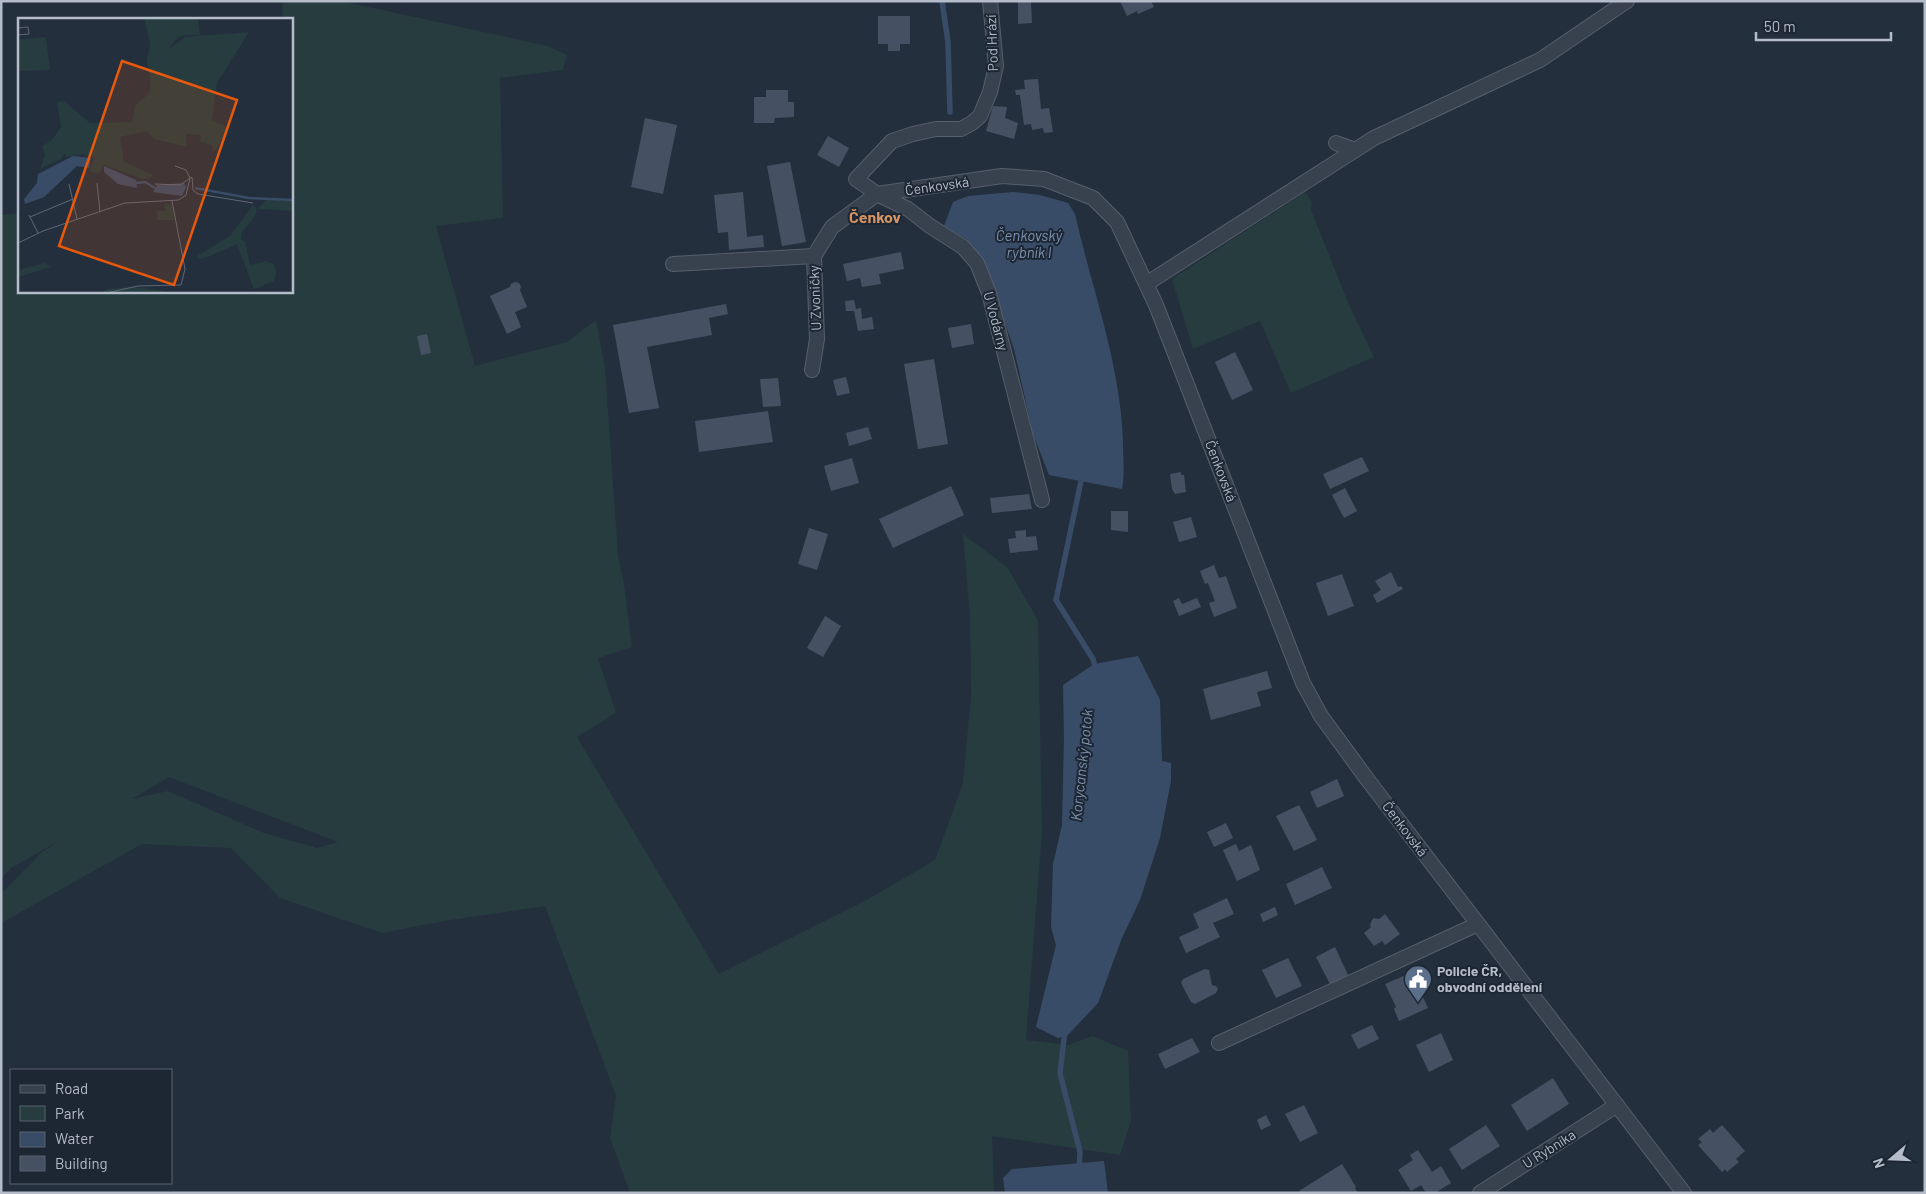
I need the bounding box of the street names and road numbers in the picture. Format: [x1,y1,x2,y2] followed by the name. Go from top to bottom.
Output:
[982,14,1001,72] street label: Pod Hrází
[904,173,970,198] street label: Čenkovská
[805,264,824,331] street label: U Zvoničky
[980,289,1013,353] street label: U Vodárny
[1202,438,1241,504] street label: Čenkovská
[1379,798,1432,860] street label: Čenkovská
[1519,1126,1578,1171] street label: U Rybníka

